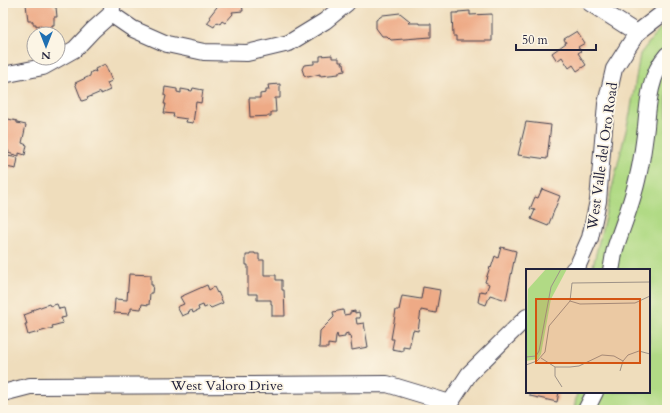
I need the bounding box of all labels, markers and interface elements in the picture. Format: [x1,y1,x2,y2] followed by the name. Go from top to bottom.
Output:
[26,26,66,66] north arrow
[516,26,596,52] scale bar
[522,32,549,48] text: 50 m
[41,48,51,63] text: N
[583,81,622,232] street label: West Valle del Oro Road
[526,269,650,393] inset map
[170,376,283,395] street label: West Valoro Drive

